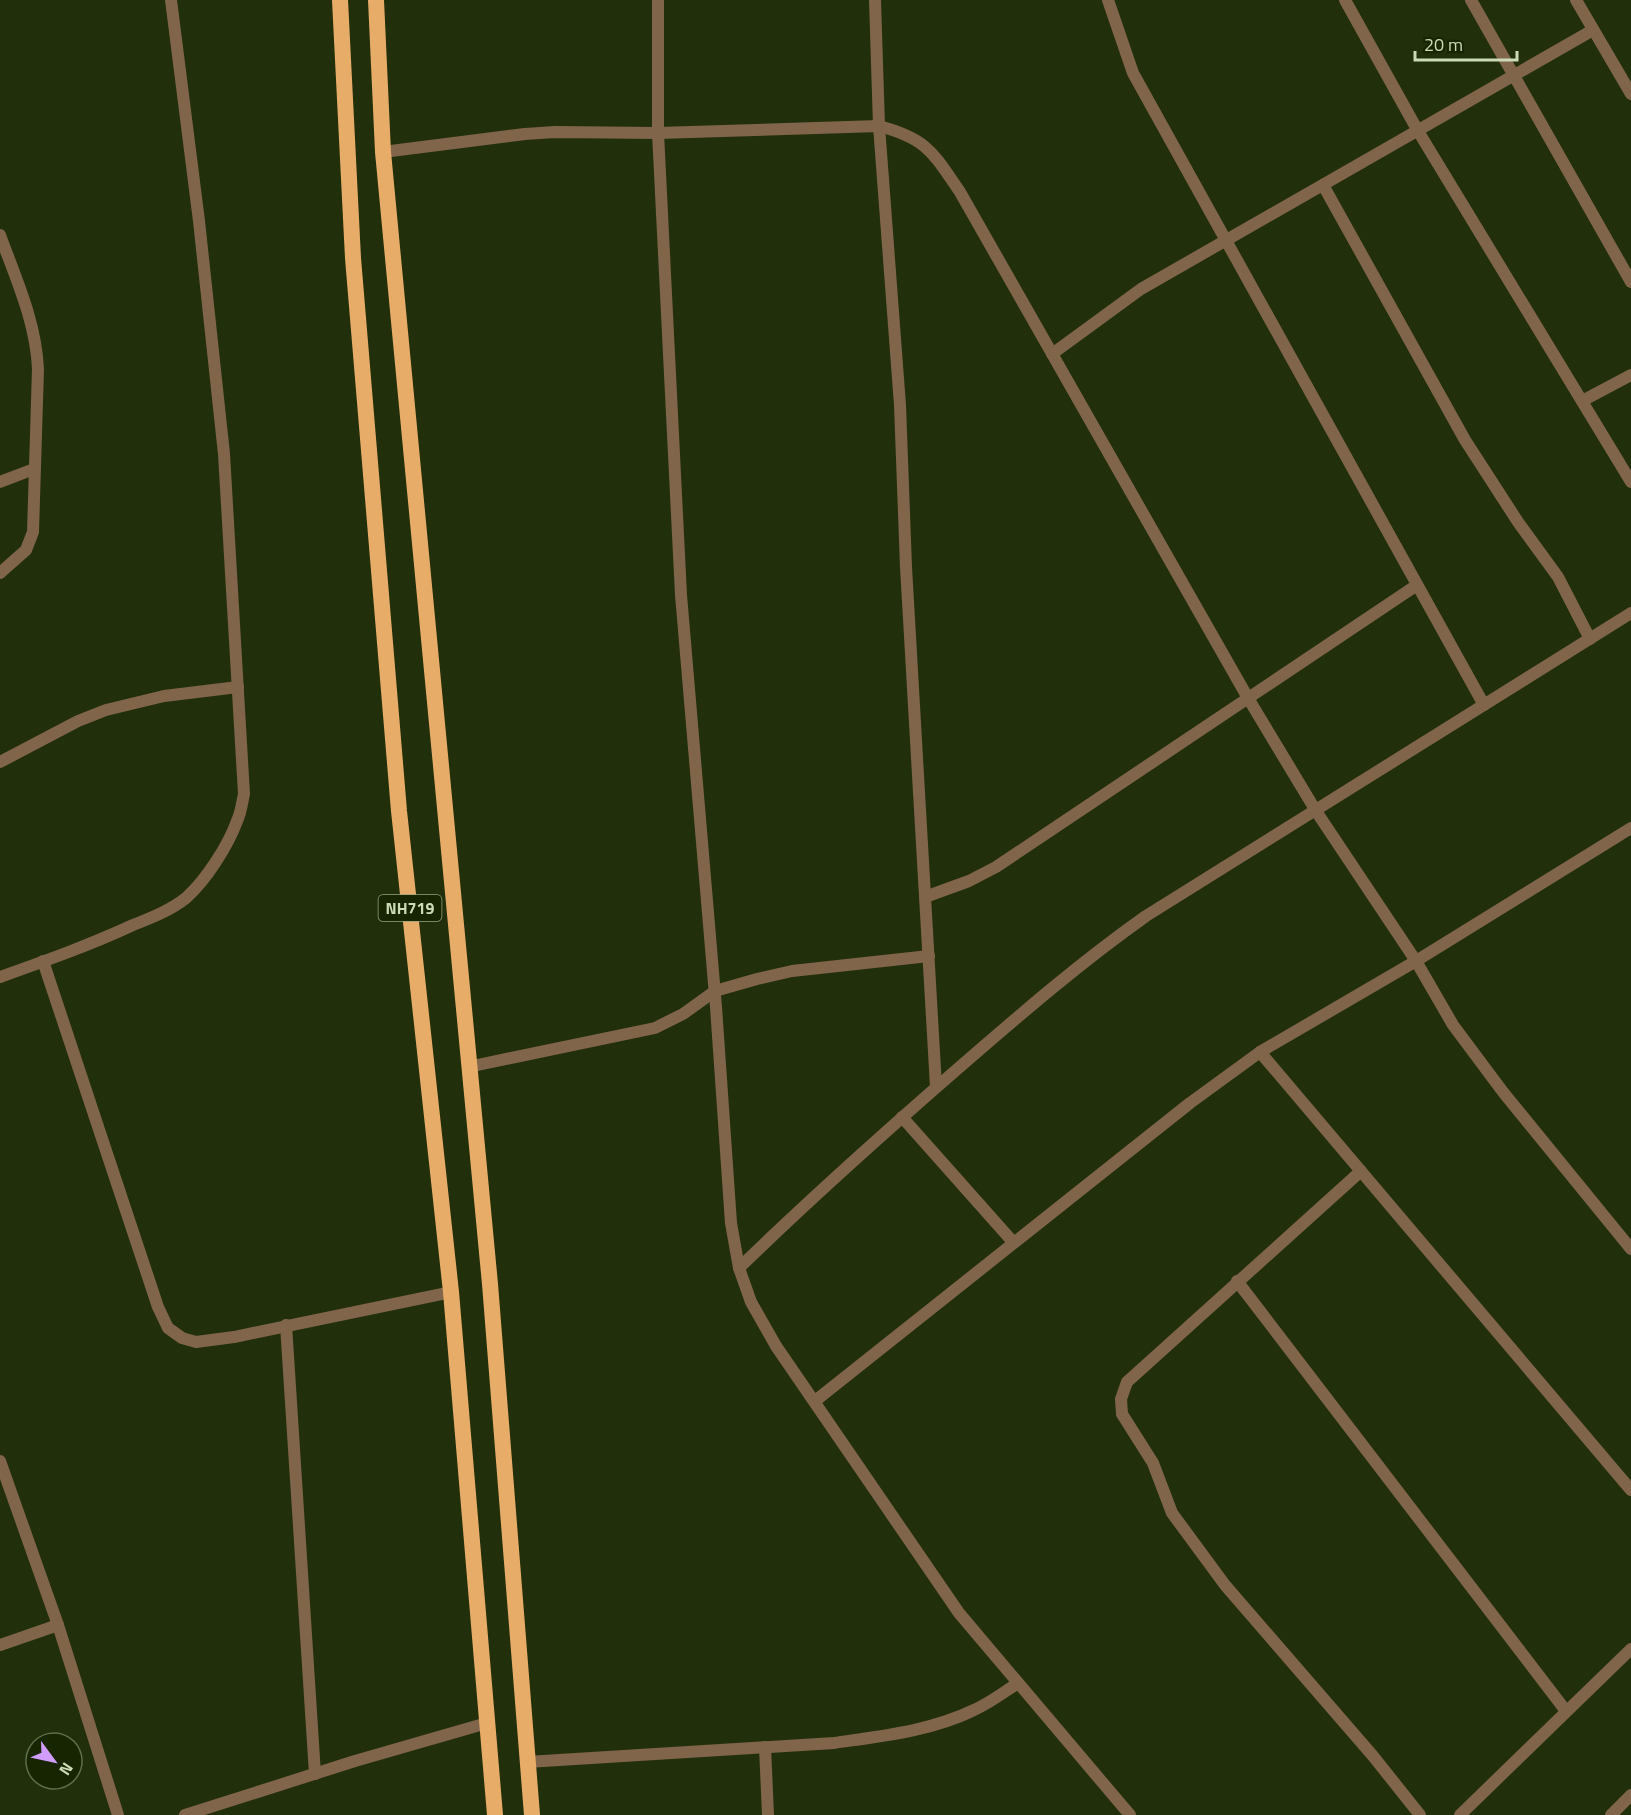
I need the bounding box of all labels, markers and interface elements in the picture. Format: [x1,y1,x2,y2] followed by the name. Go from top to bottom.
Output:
[1415,24,1517,62] scale bar
[1424,31,1463,58] text: 20 m
[378,895,442,921] road number: NH719
[24,1731,84,1791] north arrow
[53,1758,80,1780] text: N

